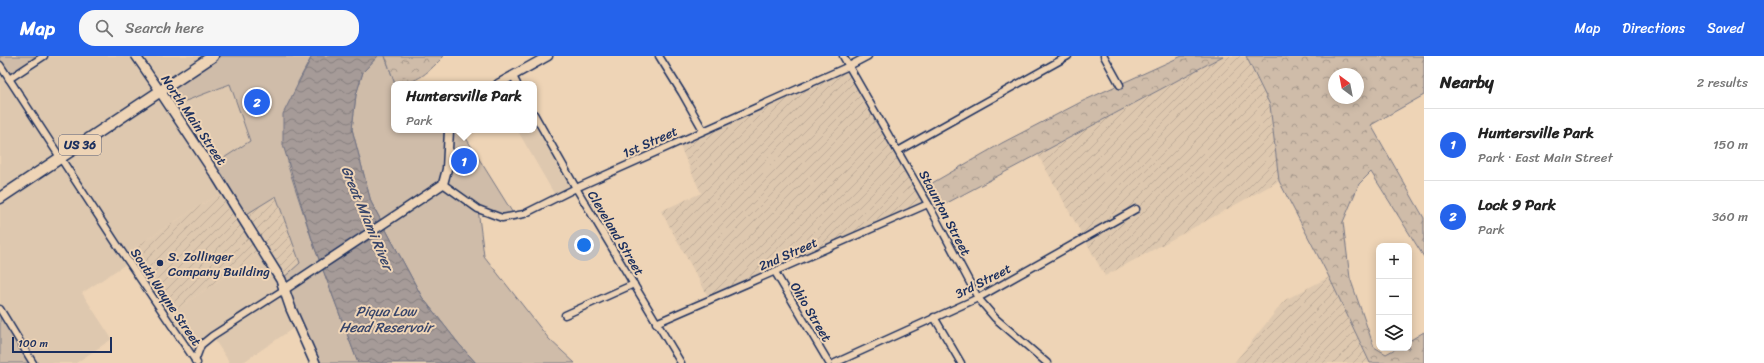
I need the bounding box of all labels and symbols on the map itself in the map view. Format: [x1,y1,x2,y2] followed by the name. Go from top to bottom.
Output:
[1328,68,1364,104] north arrow
[155,70,233,170] street label: North Main Street
[244,87,270,117] pin: 2
[619,119,682,164] street label: 1st Street
[59,135,101,155] road number: US 36
[451,146,477,176] pin: 1
[334,162,402,277] water label: Great Miami River
[913,166,978,260] street label: Staunton Street
[581,186,651,281] street label: Cleveland Street
[755,231,822,277] street label: 2nd Street
[574,235,594,255] your location
[124,243,208,351] street label: South Wayne Street
[168,245,270,283] place label: S. Zollinger Company Building
[951,257,1015,305] street label: 3rd Street
[155,258,165,268] marker: S. Zollinger Company Building
[784,278,838,347] street label: Ohio Street
[339,299,436,340] water label: Piqua Low Head Reservoir
[12,335,112,354] scale bar

